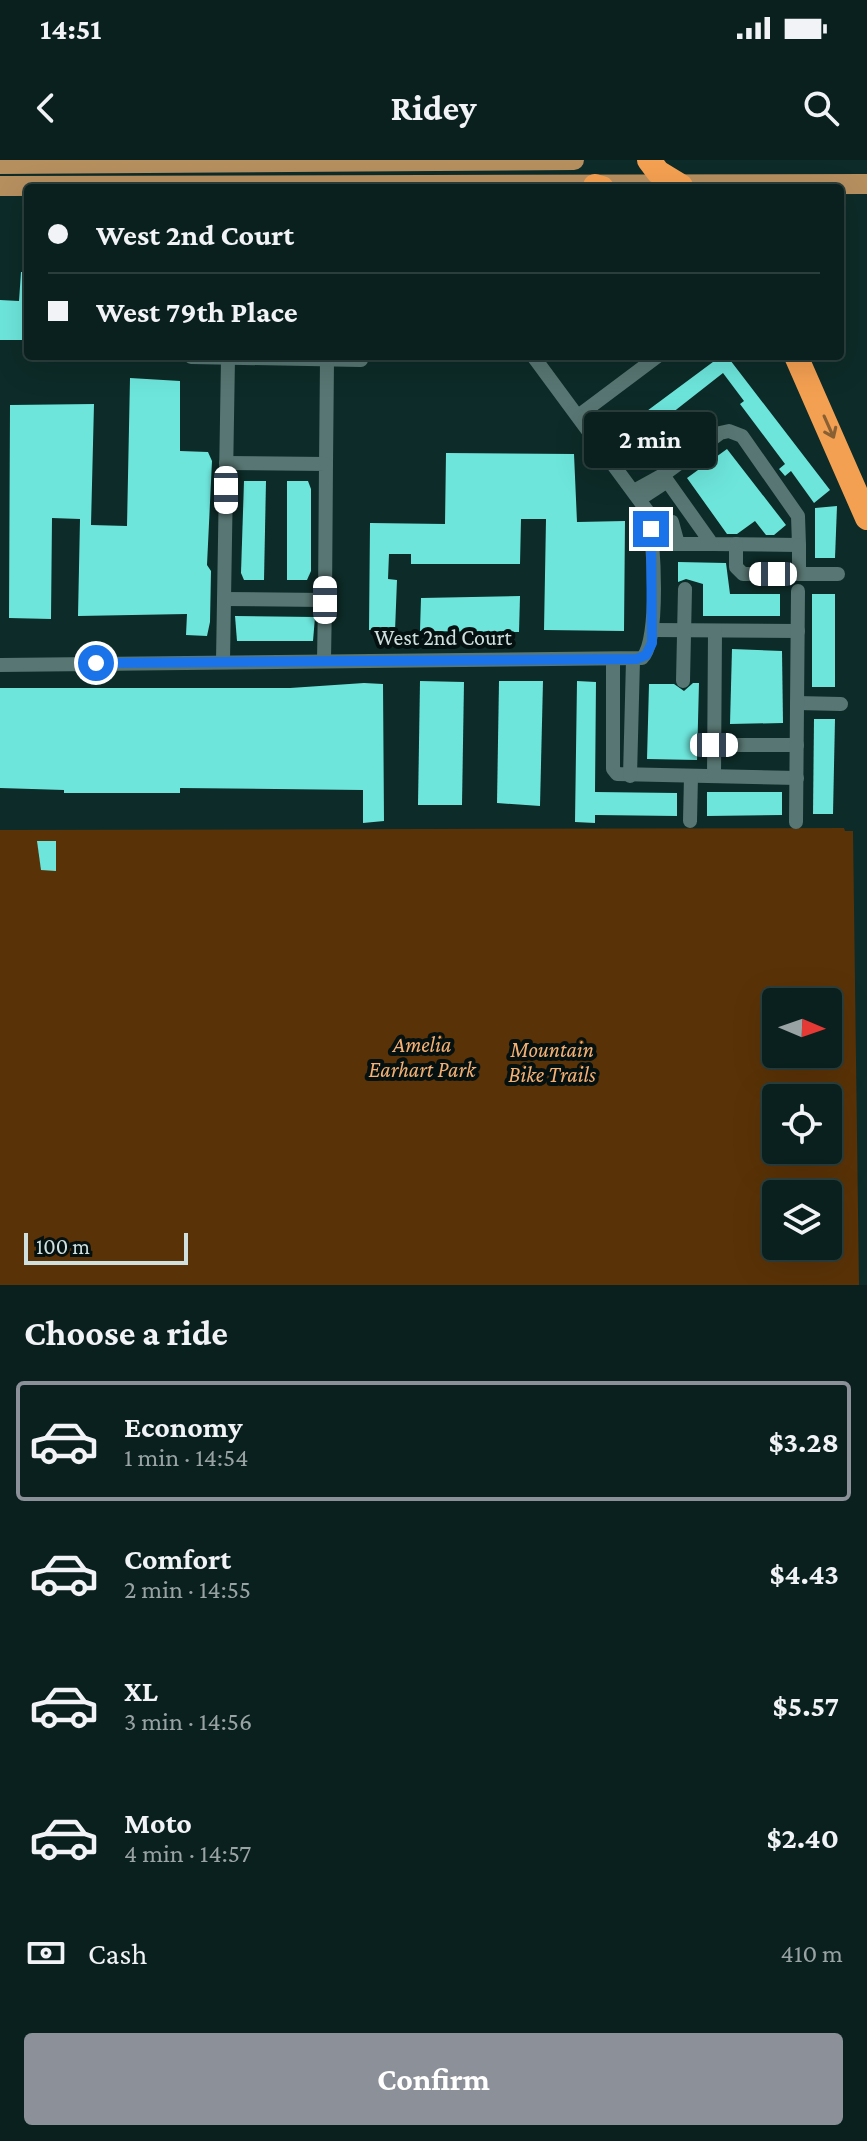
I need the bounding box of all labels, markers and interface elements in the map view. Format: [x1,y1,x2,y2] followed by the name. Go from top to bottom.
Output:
[40,12,102,45] text: 14:51
[24,86,68,130] icon: back
[799,86,843,130] icon: search
[390,88,477,128] text: Ridey
[96,218,294,251] text: West 2nd Court
[96,295,298,328] text: West 79th Place
[585,413,717,469] callout: 2 min
[822,415,837,439] one-way arrow
[619,425,681,454] text: 2 min
[214,466,238,514] car
[633,511,669,547] route end
[749,562,797,586] car
[313,576,337,624] car
[374,625,512,650] street label: West 2nd Court
[78,645,114,681] route start
[690,733,738,757] car
[762,988,842,1068] north arrow
[762,988,842,1260] map controls
[368,1032,477,1082] park label: Amelia Earhart Park
[508,1037,596,1087] park label: Mountain Bike Trails
[762,1084,842,1164] button: locate
[762,1180,842,1260] button: layers
[24,1229,188,1265] scale bar
[36,1234,90,1259] text: 100 m
[24,1313,228,1353] text: Choose a ride
[28,1405,100,1477] icon: car
[124,1410,243,1443] text: Economy
[768,1425,839,1458] text: $3.28
[124,1443,249,1472] text: 1 min · 14:54
[28,1537,100,1609] icon: car
[124,1542,231,1575] text: Comfort
[769,1557,839,1590] text: $4.43
[124,1575,251,1604] text: 2 min · 14:55
[28,1669,100,1741] icon: car
[124,1674,158,1707] text: XL
[773,1689,839,1722] text: $5.57
[124,1707,252,1736] text: 3 min · 14:56
[28,1801,100,1873] icon: car
[124,1806,192,1839] text: Moto
[766,1821,839,1854] text: $2.40
[124,1839,251,1868] text: 4 min · 14:57
[24,1931,68,1975] icon: cash
[88,1937,147,1970] text: Cash
[781,1939,843,1968] text: 410 m
[24,2033,843,2125] button: Confirm

